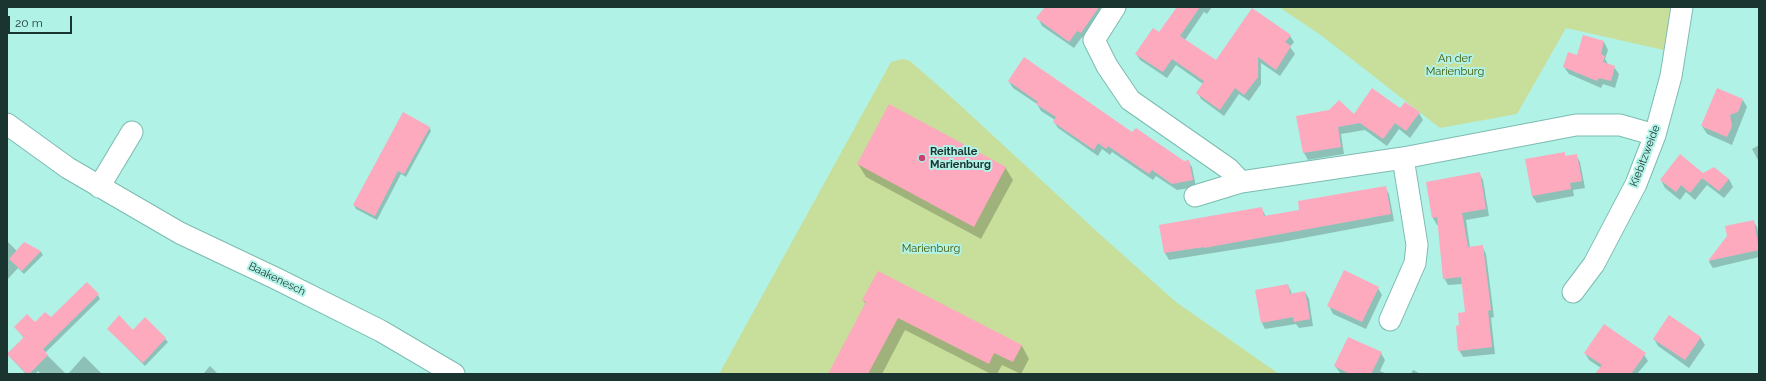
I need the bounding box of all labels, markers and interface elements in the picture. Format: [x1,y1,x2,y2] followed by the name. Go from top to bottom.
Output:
[10,8,74,34] scale bar
[15,16,43,30] text: 20 m
[1426,52,1484,78] park label: An der Marienburg
[1627,123,1663,189] street label: Kiebitzweide
[930,145,991,171] place label: Reithalle Marienburg
[917,153,927,163] marker: Reithalle Marienburg
[902,242,960,256] park label: Marienburg
[246,259,308,299] street label: Baakenesch

